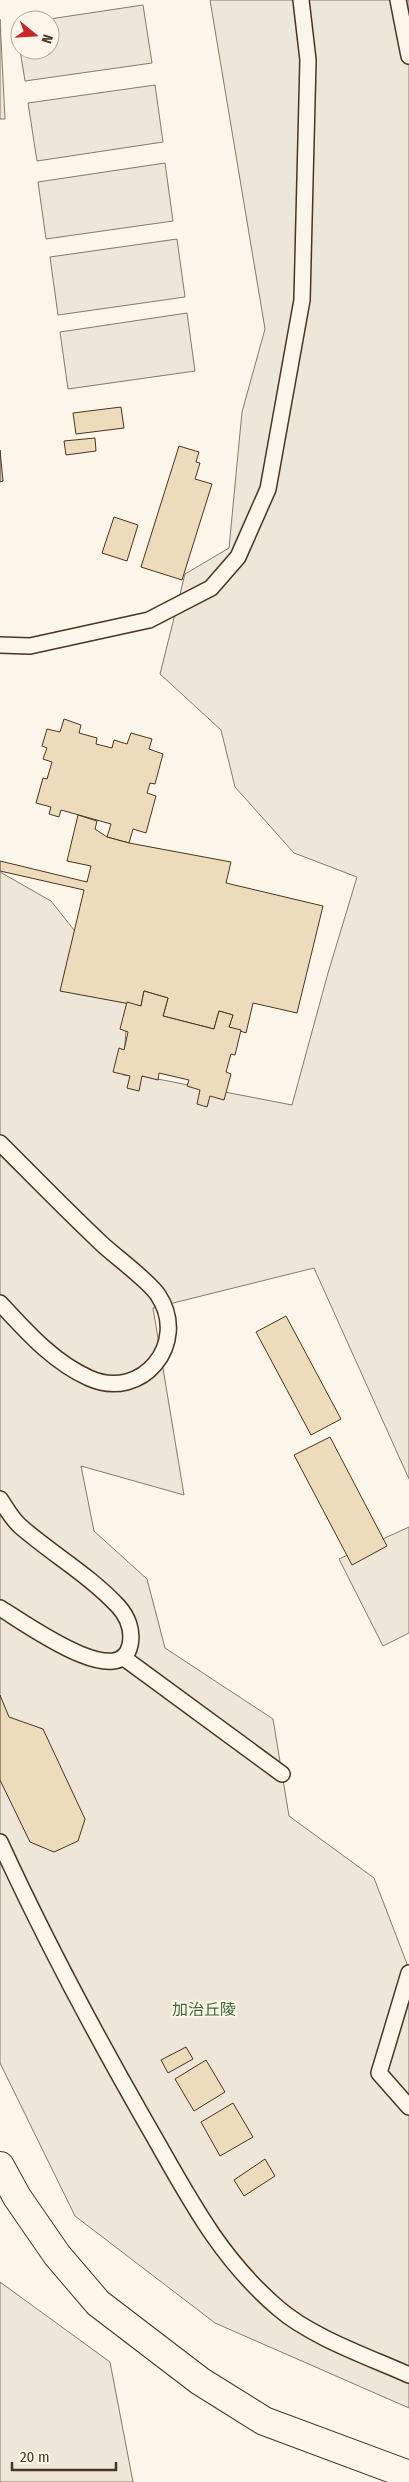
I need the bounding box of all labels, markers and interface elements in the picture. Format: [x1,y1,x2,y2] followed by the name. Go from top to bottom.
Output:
[10,10,60,60] north arrow
[38,32,56,45] text: N
[172,2000,236,2019] park label: 加治丘陵
[12,2440,116,2472] scale bar
[20,2448,50,2466] text: 20 m

